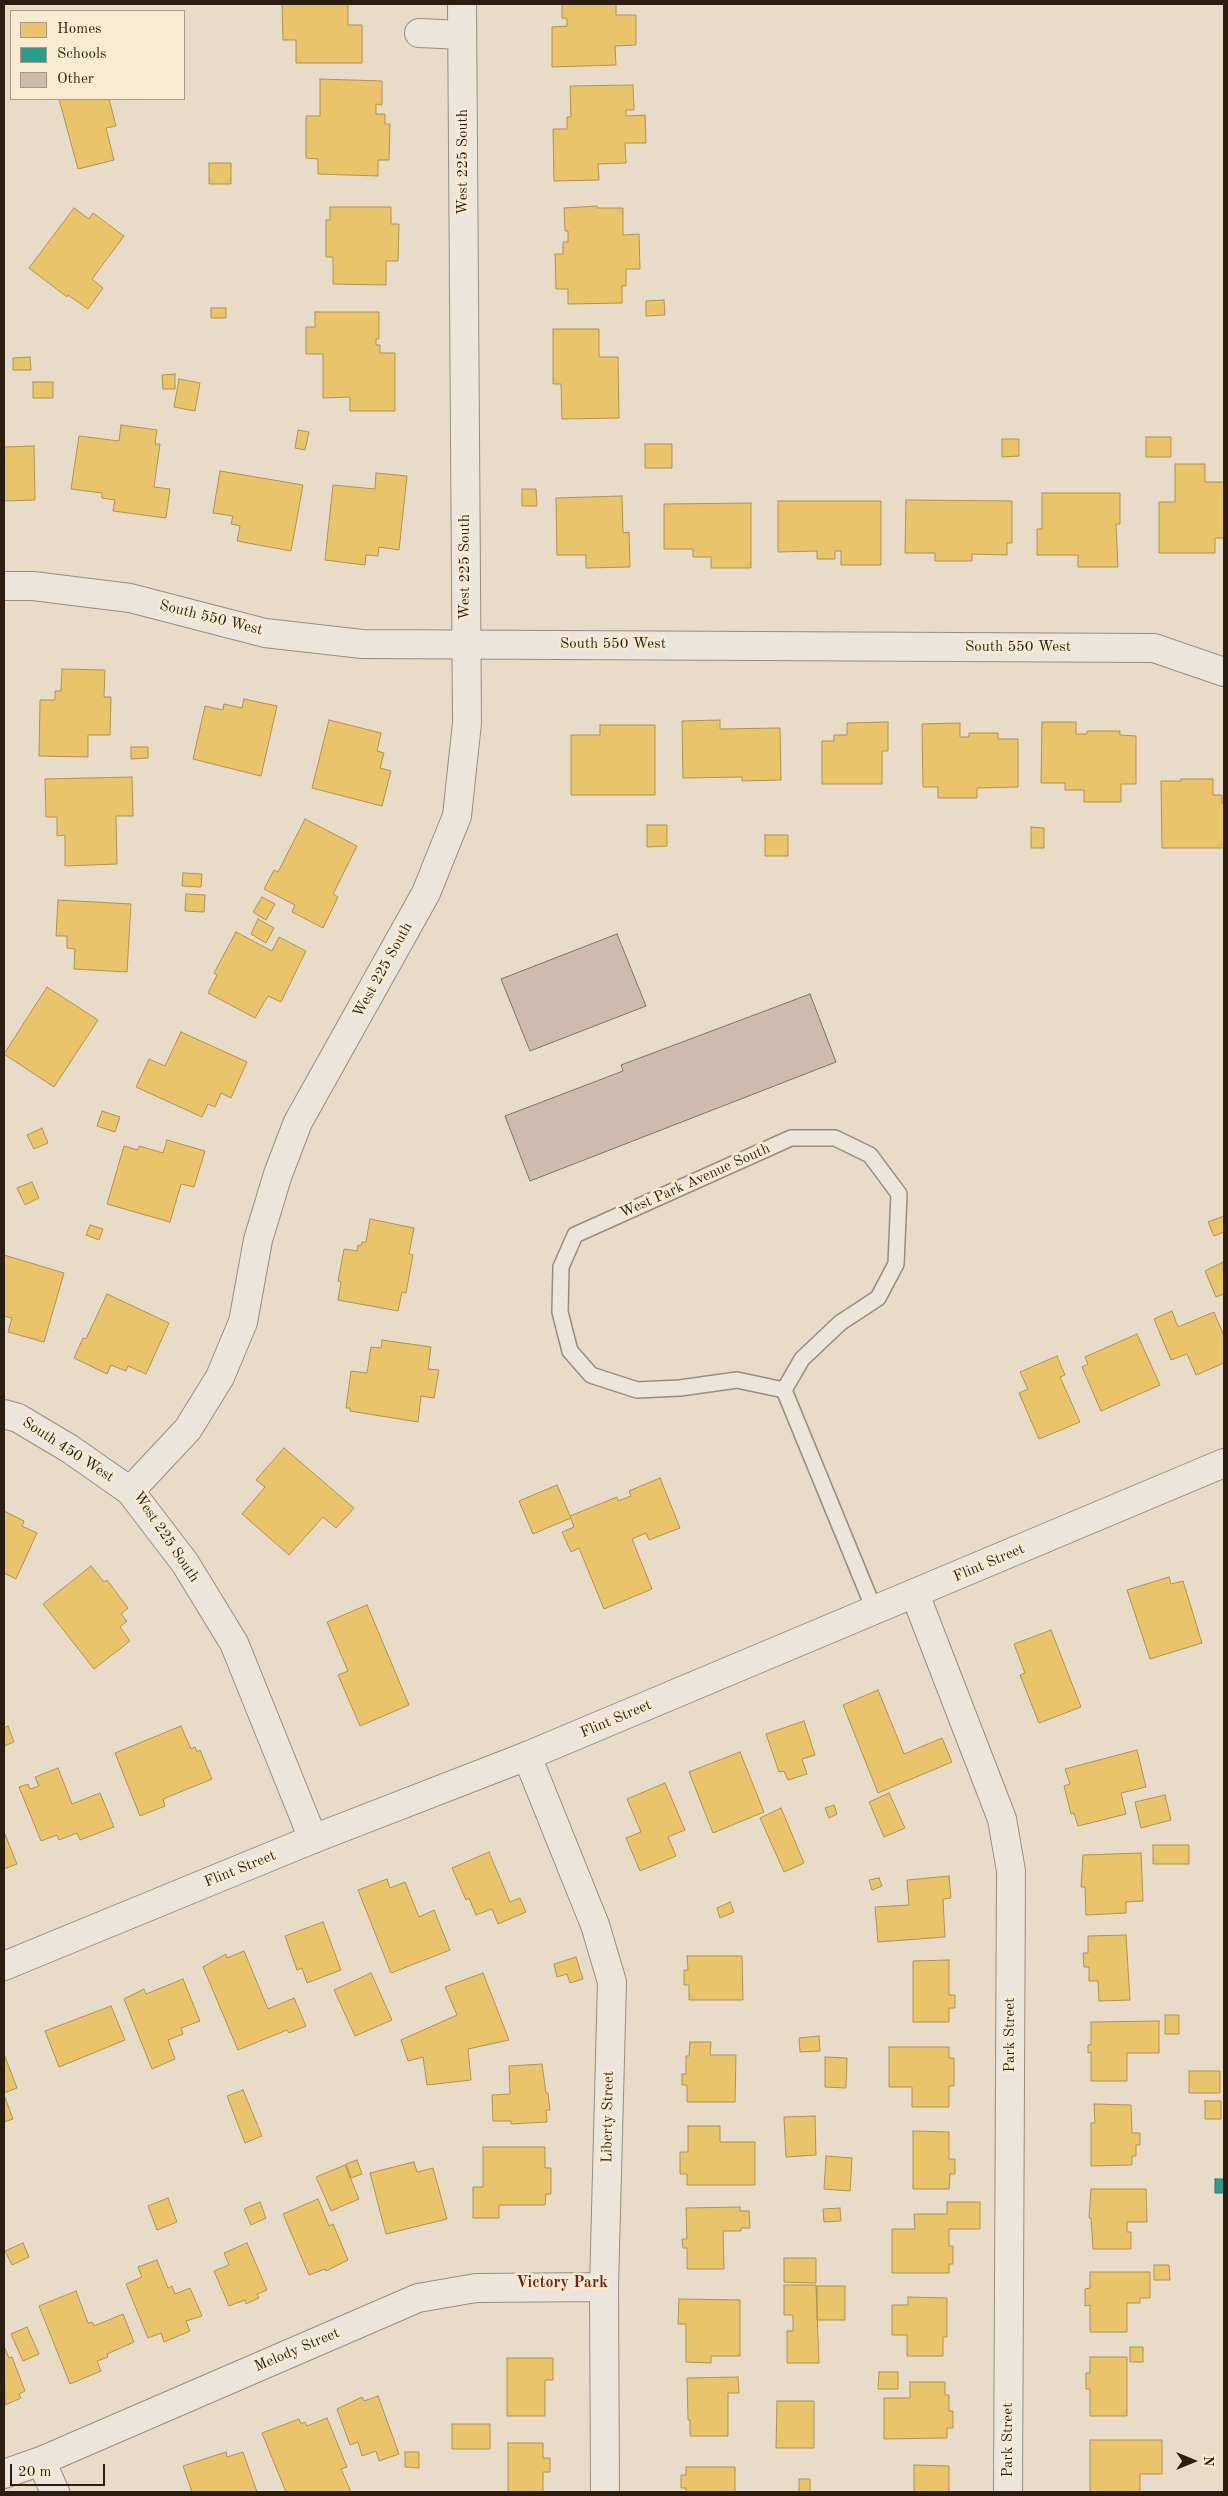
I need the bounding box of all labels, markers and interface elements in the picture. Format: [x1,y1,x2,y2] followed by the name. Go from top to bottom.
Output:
[10,10,185,100] legend
[57,22,102,37] text: Homes
[57,47,106,62] text: Schools
[57,72,94,87] text: Other
[454,109,472,215] street label: West 225 South
[456,514,474,620] street label: West 225 South
[157,596,265,640] street label: South 550 West
[560,635,666,653] street label: South 550 West
[965,638,1071,656] street label: South 550 West
[349,919,417,1021] street label: West 225 South
[617,1140,773,1222] street label: West Park Avenue South
[19,1414,117,1486] street label: South 450 West
[129,1488,203,1586] street label: West 225 South
[951,1540,1027,1586] street label: Flint Street
[578,1696,654,1742] street label: Flint Street
[202,1847,278,1891] street label: Flint Street
[1001,1998,1019,2072] street label: Park Street
[598,2071,618,2163] street label: Liberty Street
[516,2273,608,2293] district label: Victory Park
[252,2324,342,2376] street label: Melody Street
[999,2403,1017,2477] street label: Park Street
[1168,2436,1218,2486] north arrow
[12,2454,108,2486] scale bar
[1201,2456,1215,2466] text: N
[18,2465,52,2480] text: 20 m

